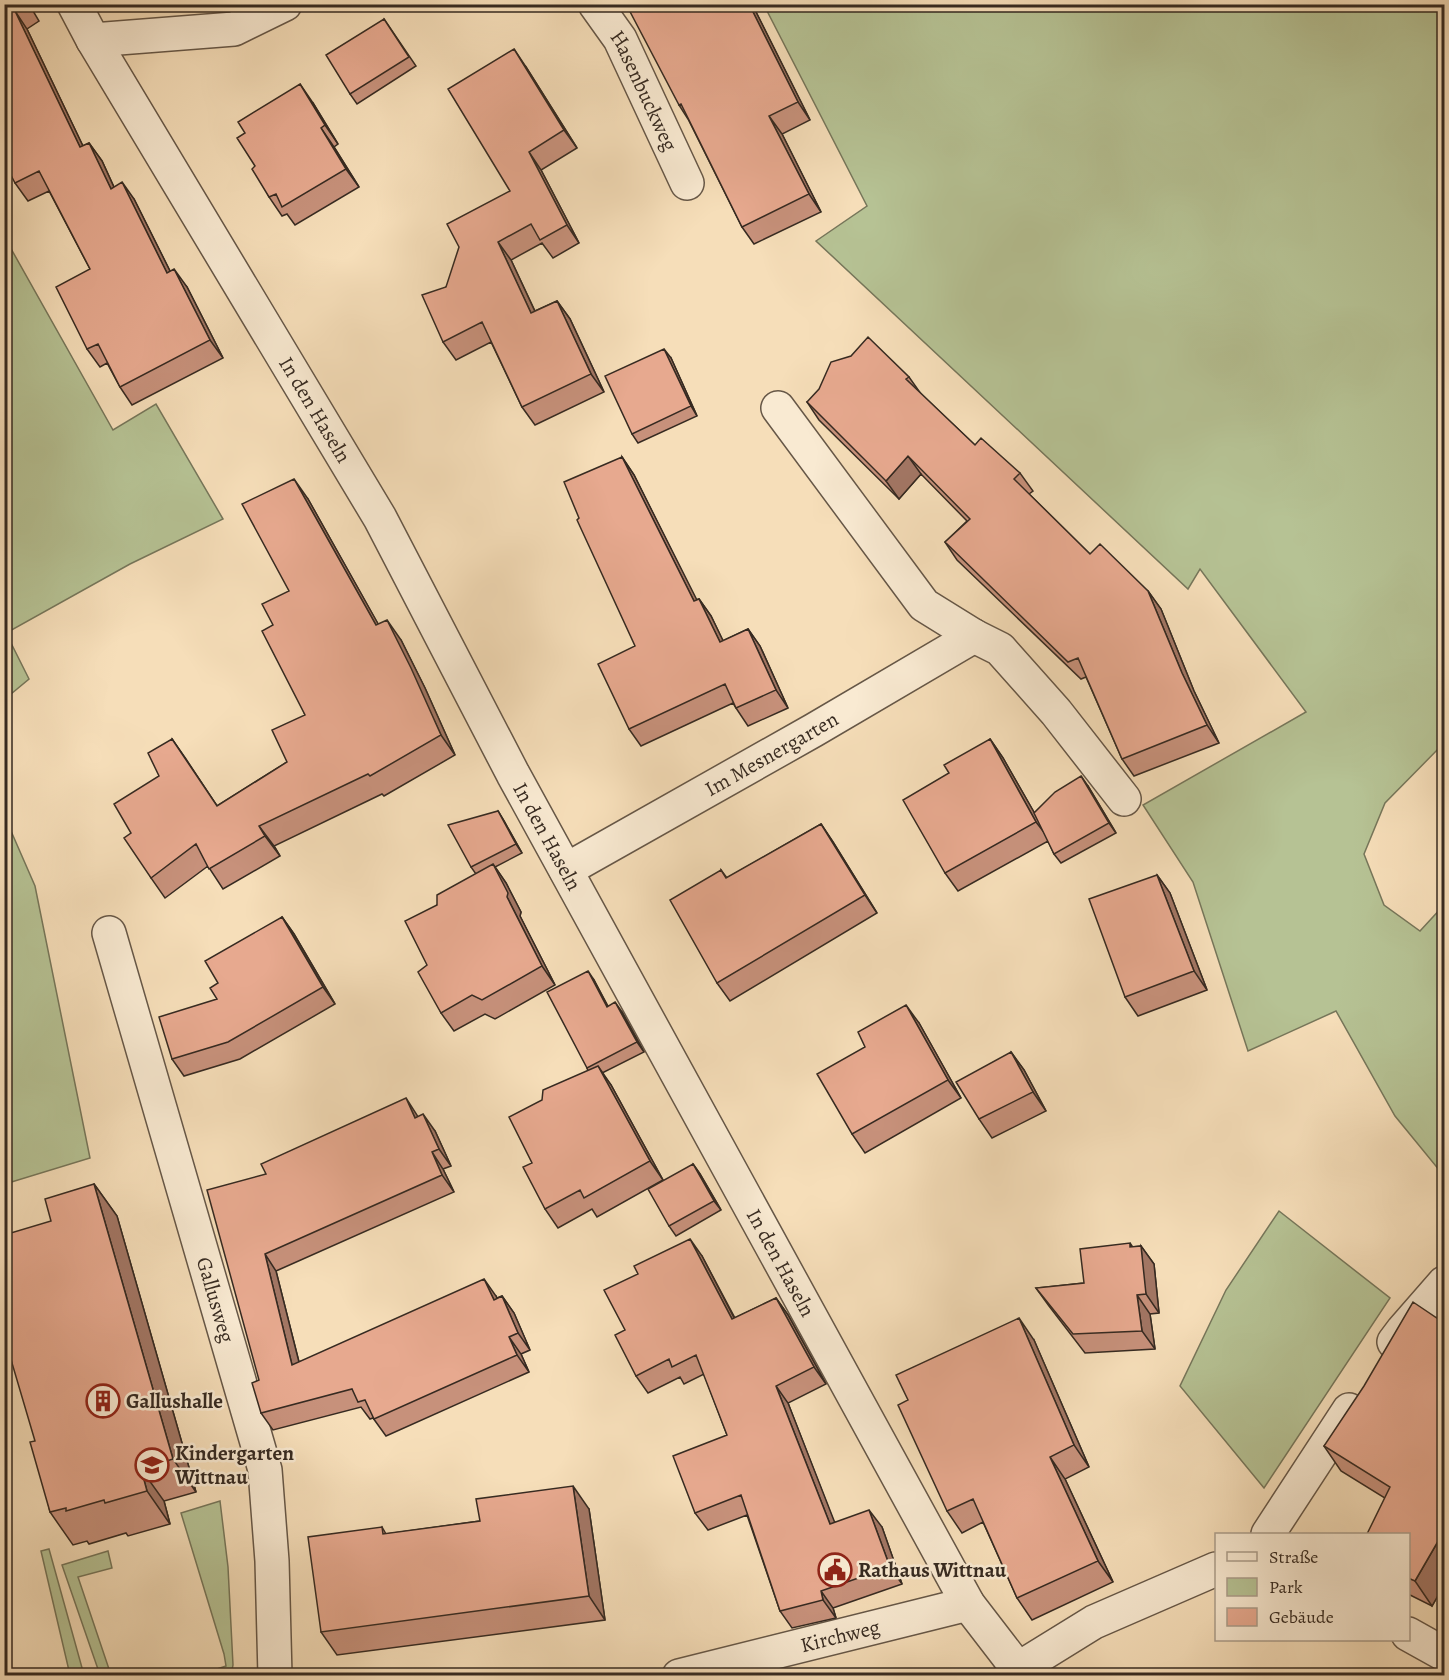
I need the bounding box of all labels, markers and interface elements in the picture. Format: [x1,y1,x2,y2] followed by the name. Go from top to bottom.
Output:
[604,24,684,156] street label: Hasenbuckweg
[272,351,358,468] street label: In den Haseln
[700,705,843,803] street label: Im Mesnergarten
[506,778,588,895] street label: In den Haseln
[740,1204,822,1322] street label: In den Haseln
[190,1254,241,1346] street label: Gallusweg
[85,1383,121,1419] building icon: Gallushalle
[126,1387,223,1415] place label: Gallushalle
[174,1439,294,1491] place label: Kindergarten Wittnau
[134,1447,170,1483] school or university icon: Kindergarten Wittnau
[1215,1533,1410,1641] legend
[1269,1545,1318,1569] text: Straße
[817,1552,853,1588] public building icon: Rathaus Wittnau
[858,1556,1007,1584] place label: Rathaus Wittnau
[1269,1575,1303,1599] text: Park
[1269,1605,1334,1629] text: Gebäude
[797,1612,883,1659] street label: Kirchweg

